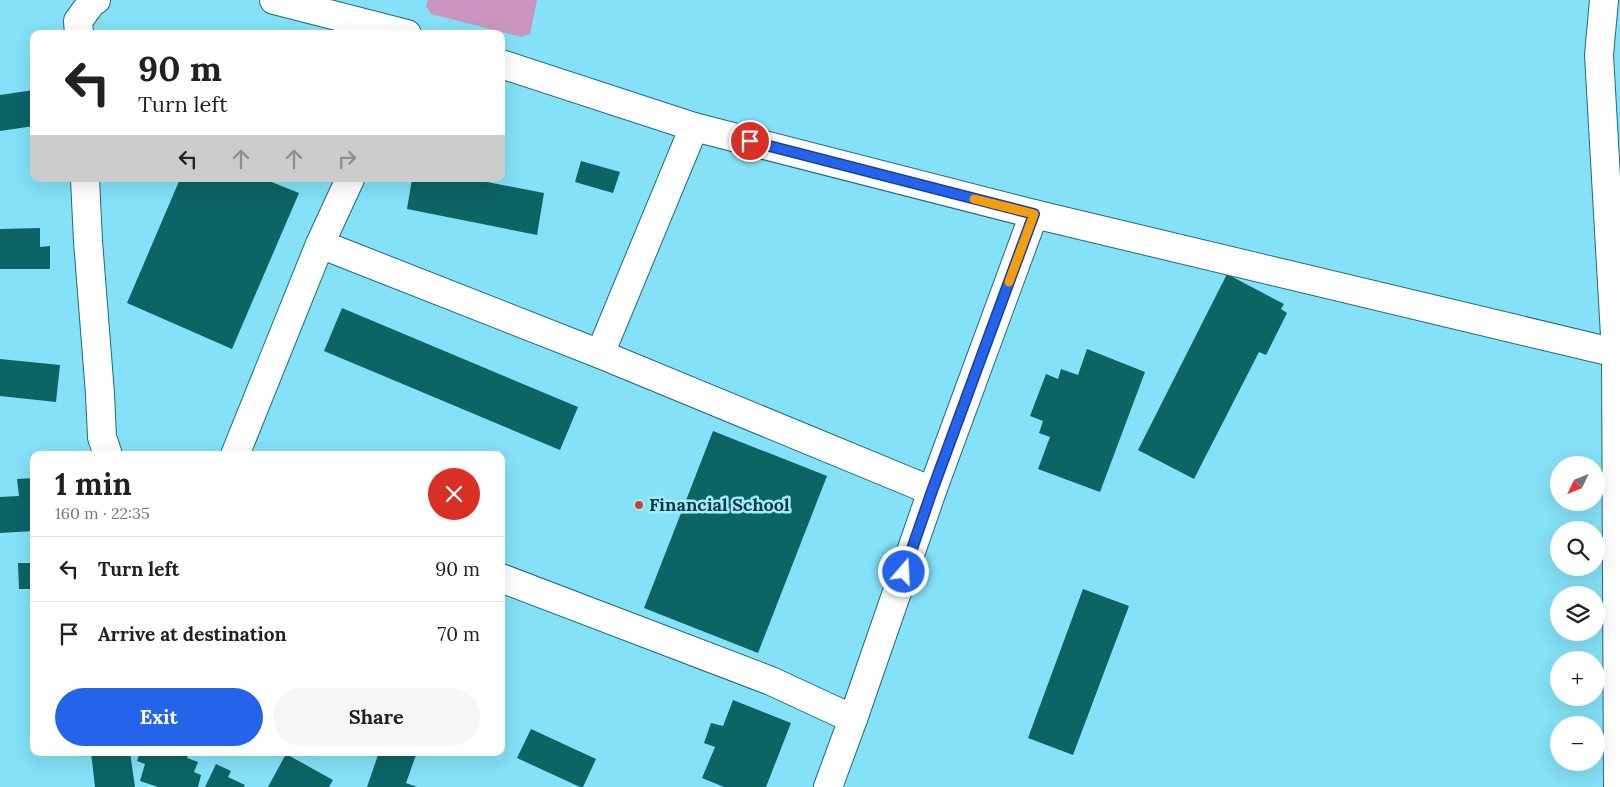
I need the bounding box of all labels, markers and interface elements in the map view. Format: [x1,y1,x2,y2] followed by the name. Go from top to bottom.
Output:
[138,46,222,91] text: 90 m
[55,50,120,115] icon: left
[138,90,228,118] text: Turn left
[729,120,771,162] pin
[736,127,764,155] icon: arrive
[174,145,202,173] icon: left
[227,145,255,173] icon: ahead
[280,145,308,173] icon: ahead
[333,145,361,173] icon: right
[1550,456,1605,511] north arrow
[1550,456,1605,771] map controls
[55,465,132,503] text: 1 min
[428,468,480,520] button: close
[649,493,790,516] place label: Financial School
[633,499,645,511] marker: Financial School
[55,503,150,523] text: 160 m · 22:35
[1550,521,1605,576] button: search
[877,545,929,597] position arrow
[55,555,83,583] icon: left
[98,557,179,581] text: Turn left
[435,557,480,581] text: 90 m
[1550,586,1605,641] button: layers
[55,620,83,648] icon: arrive
[98,622,287,646] text: Arrive at destination
[437,622,480,646] text: 70 m
[1550,651,1605,706] button: +
[55,688,263,746] button: Exit
[273,688,480,746] button: Share
[1550,716,1605,771] button: −

